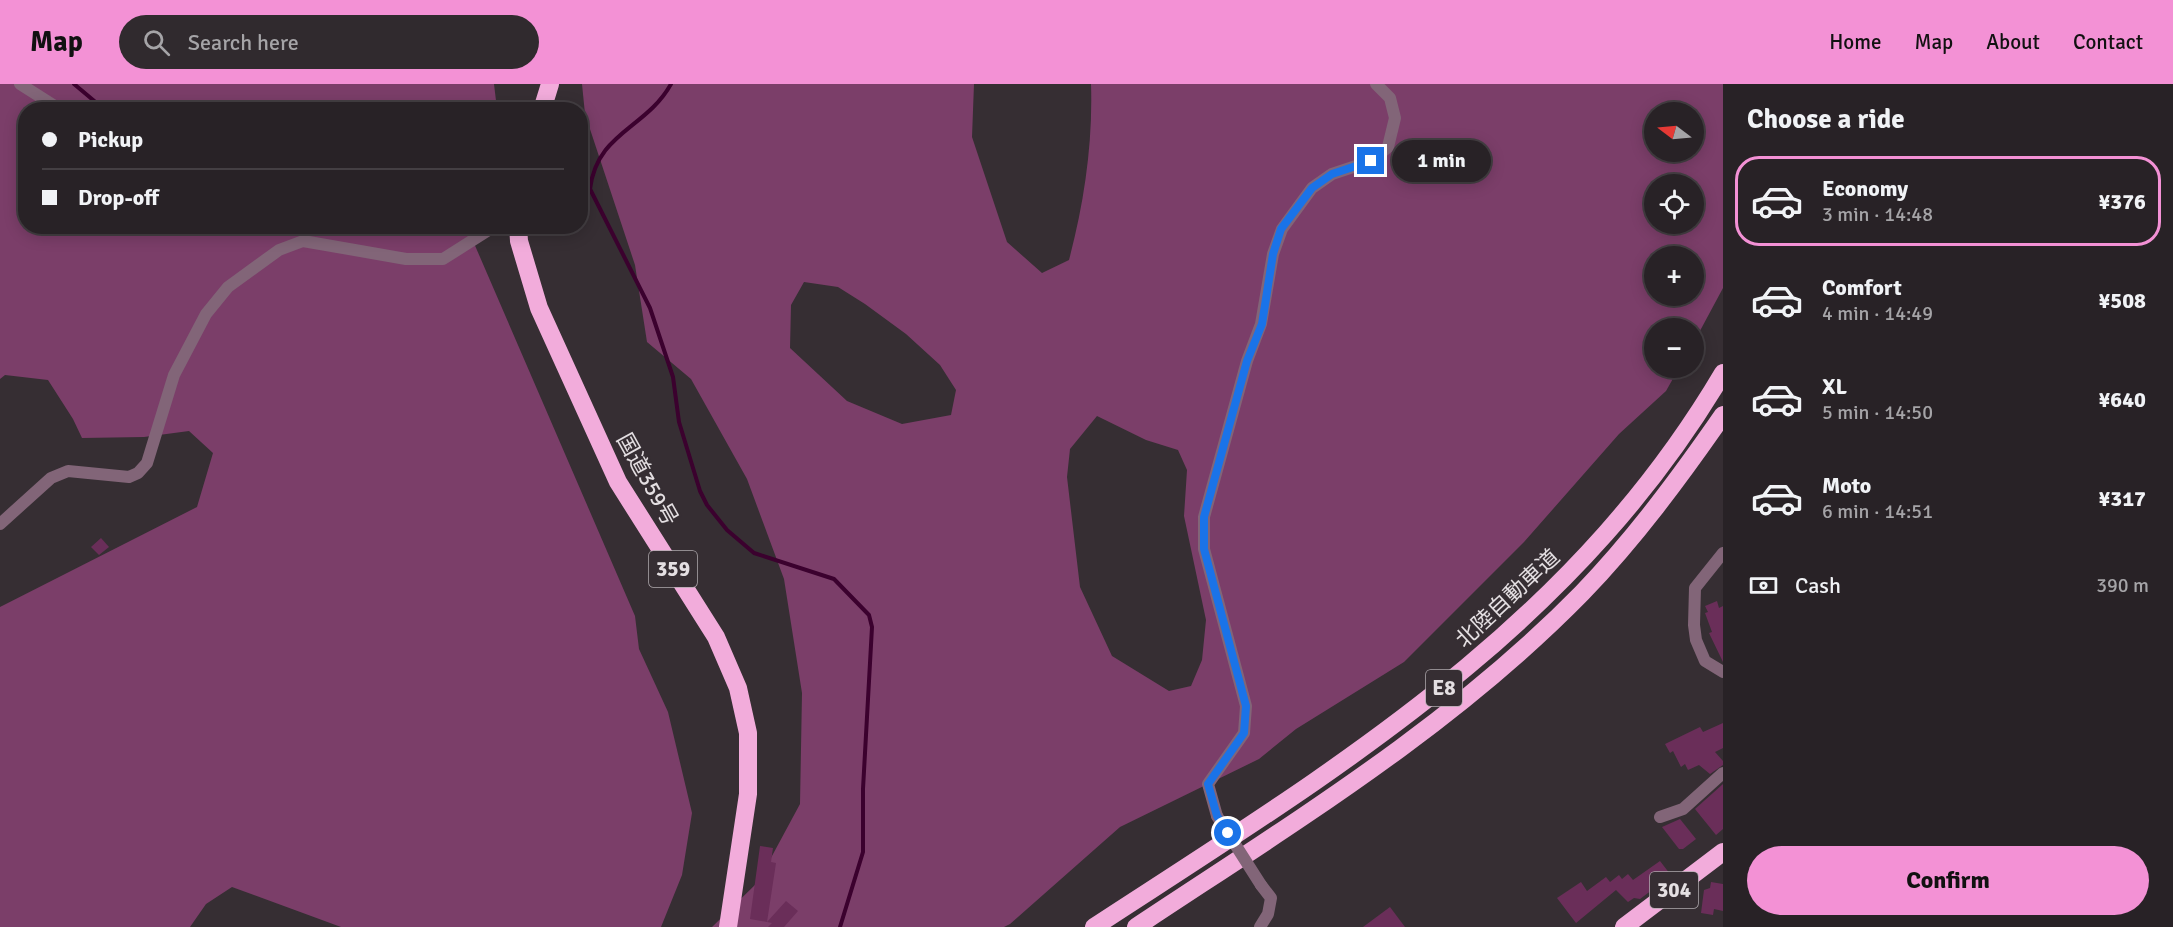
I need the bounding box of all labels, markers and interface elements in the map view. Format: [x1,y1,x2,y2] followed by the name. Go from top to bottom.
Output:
[119,15,539,69] search box
[30,25,83,59] text: Map
[140,26,173,59] icon: search
[188,29,299,56] text: Search here
[1829,29,1882,55] text: Home
[1915,29,1953,55] text: Map
[1986,29,2040,55] text: About
[2073,29,2143,55] text: Contact
[1644,102,1704,162] north arrow
[1644,102,1704,378] map controls
[1747,103,1905,136] text: Choose a ride
[78,126,143,153] text: Pickup
[1392,140,1491,182] callout: 1 min
[1357,147,1384,174] route end
[1417,148,1466,173] text: 1 min
[1644,174,1704,234] button: locate
[1750,174,1804,228] icon: car
[1822,175,1908,202] text: Economy
[78,184,159,211] text: Drop-off
[2098,188,2146,215] text: ¥376
[1822,202,1933,227] text: 3 min · 14:48
[1644,246,1704,306] button: +
[1750,273,1804,327] icon: car
[1822,274,1902,301] text: Comfort
[2098,287,2146,314] text: ¥508
[1822,301,1933,326] text: 4 min · 14:49
[1644,318,1704,378] button: −
[1750,372,1804,426] icon: car
[1822,373,1847,400] text: XL
[2098,386,2146,413] text: ¥640
[1822,400,1933,425] text: 5 min · 14:50
[611,428,684,530] street label: 国道359号
[1750,471,1804,525] icon: car
[1822,472,1871,499] text: Moto
[2098,485,2146,512] text: ¥317
[1822,499,1933,524] text: 6 min · 14:51
[1450,543,1565,653] street label: 北陸自動車道
[649,551,697,587] road number: 359
[1747,569,1780,602] icon: cash
[1795,572,1841,599] text: Cash
[2096,573,2149,598] text: 390 m
[1426,670,1462,706] road number: E8
[1214,819,1241,846] route start
[1747,846,2149,915] button: Confirm
[1650,872,1698,908] road number: 304

